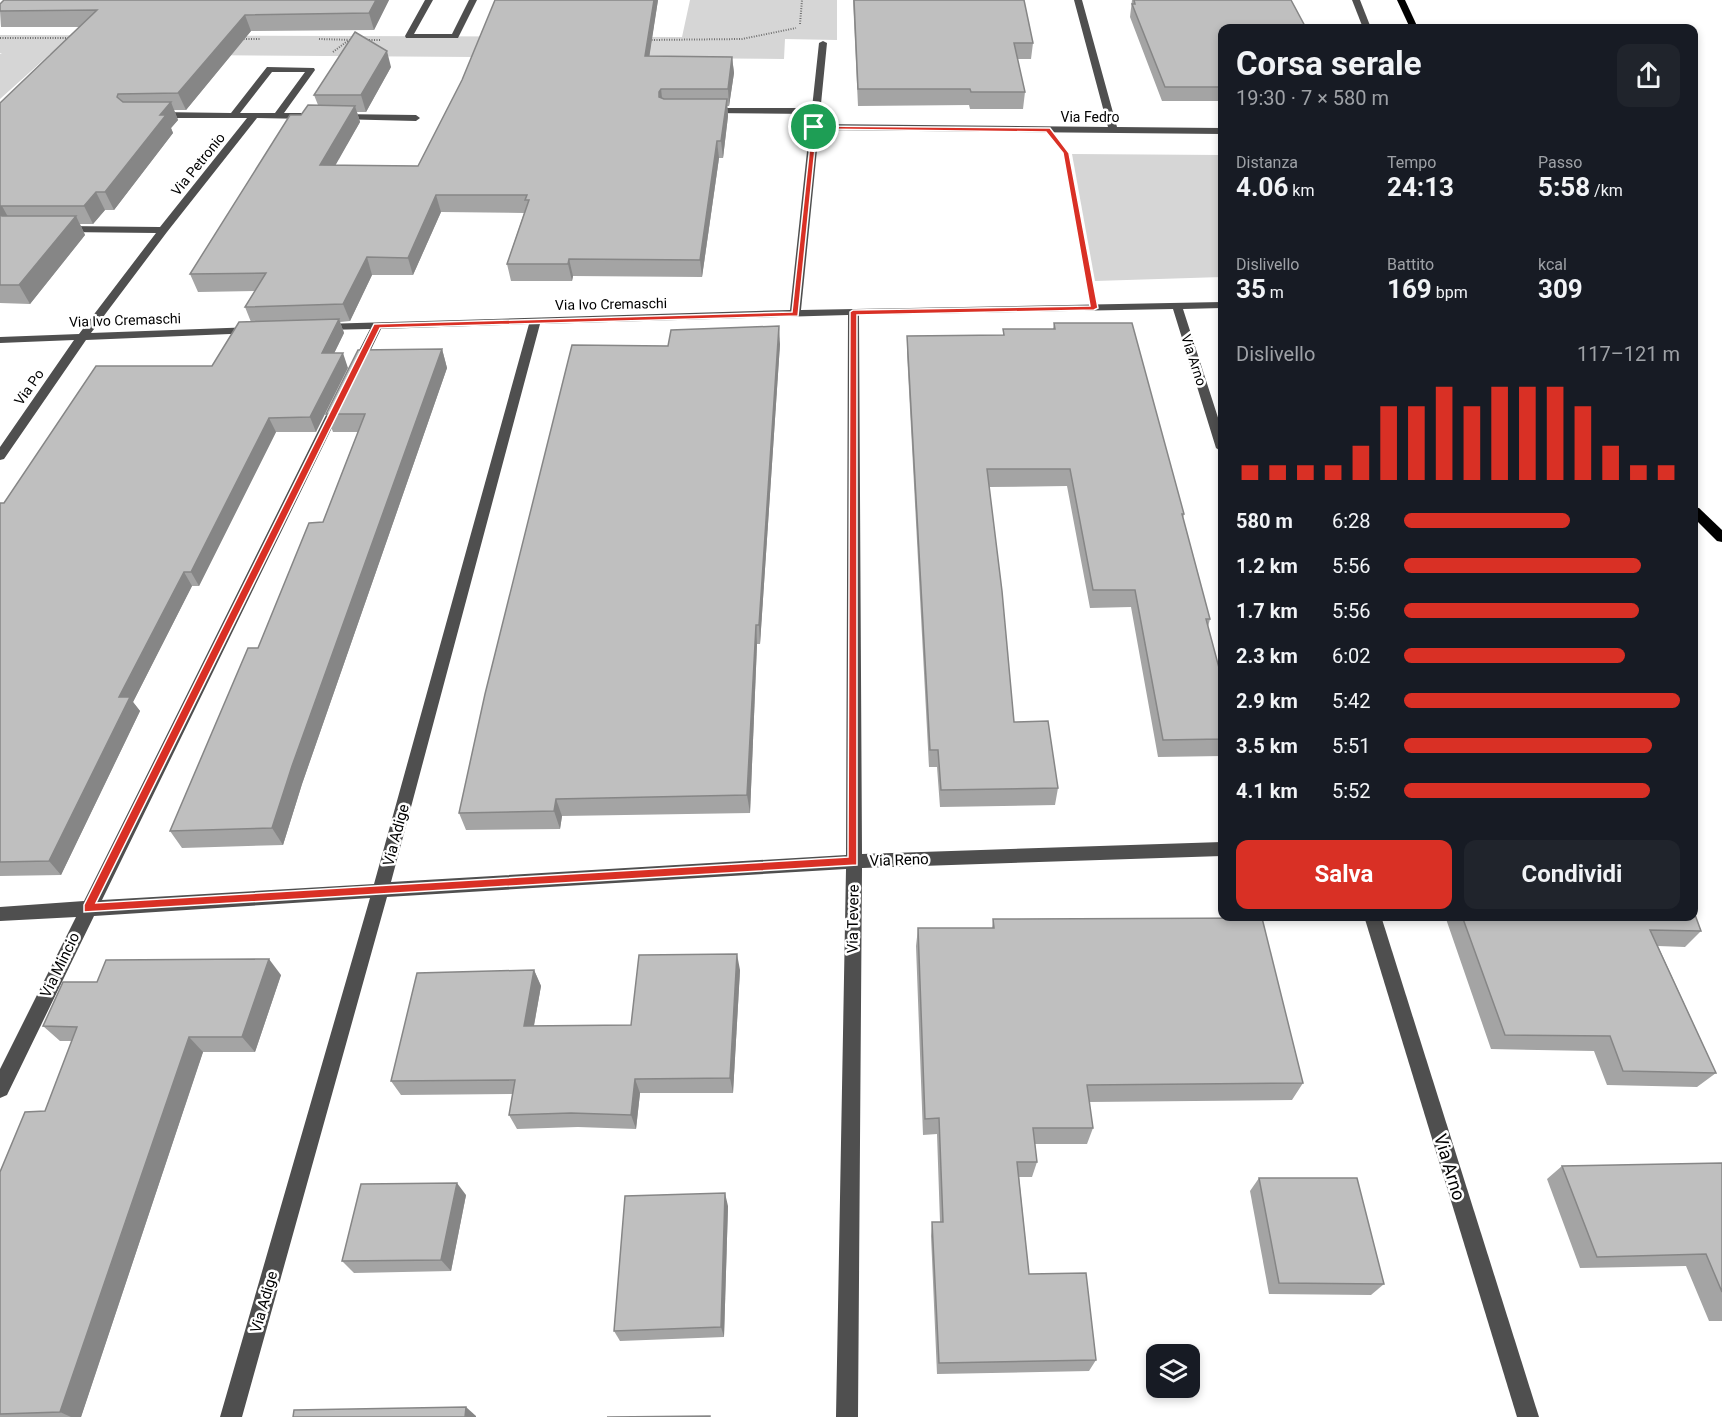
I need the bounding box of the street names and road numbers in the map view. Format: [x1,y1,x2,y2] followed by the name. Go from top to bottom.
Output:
[1061,109,1119,125] street label: Via Fedro
[168,129,228,199] street label: Via Petronio
[555,295,667,313] street label: Via Ivo Cremaschi
[69,310,181,330] street label: Via Ivo Cremaschi
[1178,332,1210,388] street label: Via Arno
[11,366,47,408] street label: Via Po
[379,802,413,868] street label: Via Adige
[869,850,929,870] street label: Via Reno
[843,884,863,954] street label: Via Tevere
[37,930,83,1000] street label: Via Mincio
[1430,1131,1470,1203] street label: Via Arno
[247,1269,281,1335] street label: Via Adige

